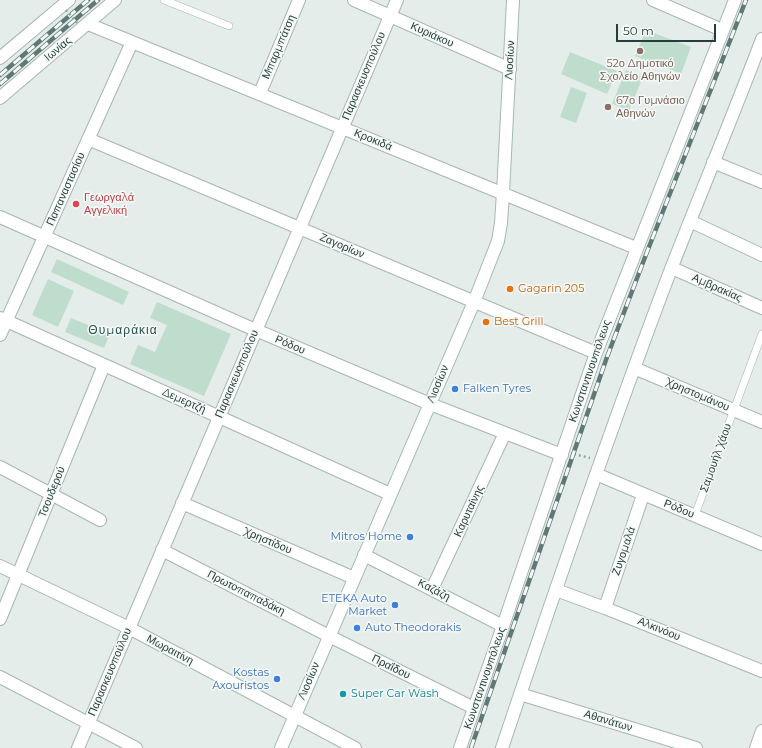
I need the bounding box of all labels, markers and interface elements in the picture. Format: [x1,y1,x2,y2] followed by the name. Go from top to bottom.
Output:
[260,13,298,81] street label: Μπαρμπάτση
[618,16,718,42] scale bar
[408,20,456,50] street label: Κυριάκου
[623,23,654,38] text: 50 m
[339,30,389,122] street label: Παρασκευοπούλου
[42,34,74,64] street label: Ιωνίας
[502,40,518,80] street label: Λιοσίων
[635,46,645,56] marker: 52ο Δημοτικό Σχολείο Αθηνών
[600,57,680,83] place label: 52ο Δημοτικό Σχολείο Αθηνών
[616,94,685,120] place label: 67ο Γυμνάσιο Αθηνών
[603,102,613,112] marker: 67ο Γυμνάσιο Αθηνών
[352,126,394,154] street label: Κροκιδά
[44,150,88,228] street label: Παπαναστασίου
[84,191,134,217] place label: Γεωργαλά Αγγελική
[71,199,81,209] marker: Γεωργαλά Αγγελική
[318,231,366,261] street label: Ζαγορίων
[690,271,744,305] street label: Αμβρακίας
[518,282,584,296] place label: Gagarin 205
[505,284,515,294] marker: Gagarin 205
[494,315,543,329] place label: Best Grill
[481,317,491,327] marker: Best Grill
[566,318,614,424] street label: Κωνσταντινουπόλεως
[88,323,158,337] district label: Θυμαράκια
[212,328,262,420] street label: Παρασκευοπούλου
[273,333,307,357] street label: Ρόδου
[424,363,452,405] street label: Λιοσίων
[665,376,731,414] street label: Χρηστομάνου
[463,382,531,396] place label: Falken Tyres
[450,384,460,394] marker: Falken Tyres
[160,386,208,416] street label: Δεμερτζή
[697,422,735,494] street label: Σαμουήλ Χάου
[36,465,68,519] street label: Τσουδερού
[451,483,487,539] street label: Καρυταίνης
[662,497,696,521] street label: Ρόδου
[242,525,294,557] street label: Χρηστίδου
[610,525,638,577] street label: Ζυγομαλά
[331,530,402,544] place label: Mitros Home
[405,532,415,542] marker: Mitros Home
[205,568,287,618] street label: Πρωτοπαπαδάκη
[415,576,453,604] street label: Καζάζη
[321,592,387,618] place label: ETEKA Auto Market
[390,600,400,610] marker: ETEKA Auto Market
[636,614,682,644] street label: Αλκινόου
[365,621,461,635] place label: Auto Theodorakis
[352,623,362,633] marker: Auto Theodorakis
[461,625,509,731] street label: Κωνσταντινουπόλεως
[85,626,135,718] street label: Παρασκευοπούλου
[144,632,196,668] street label: Μωραιτίνη
[370,652,412,682] street label: Πραΐδου
[295,660,323,702] street label: Λιοσίων
[212,666,269,692] place label: Kostas Axouristos
[272,674,282,684] marker: Kostas Axouristos
[351,687,439,701] place label: Super Car Wash
[338,689,348,699] marker: Super Car Wash
[582,707,634,735] street label: Αθανάτων

